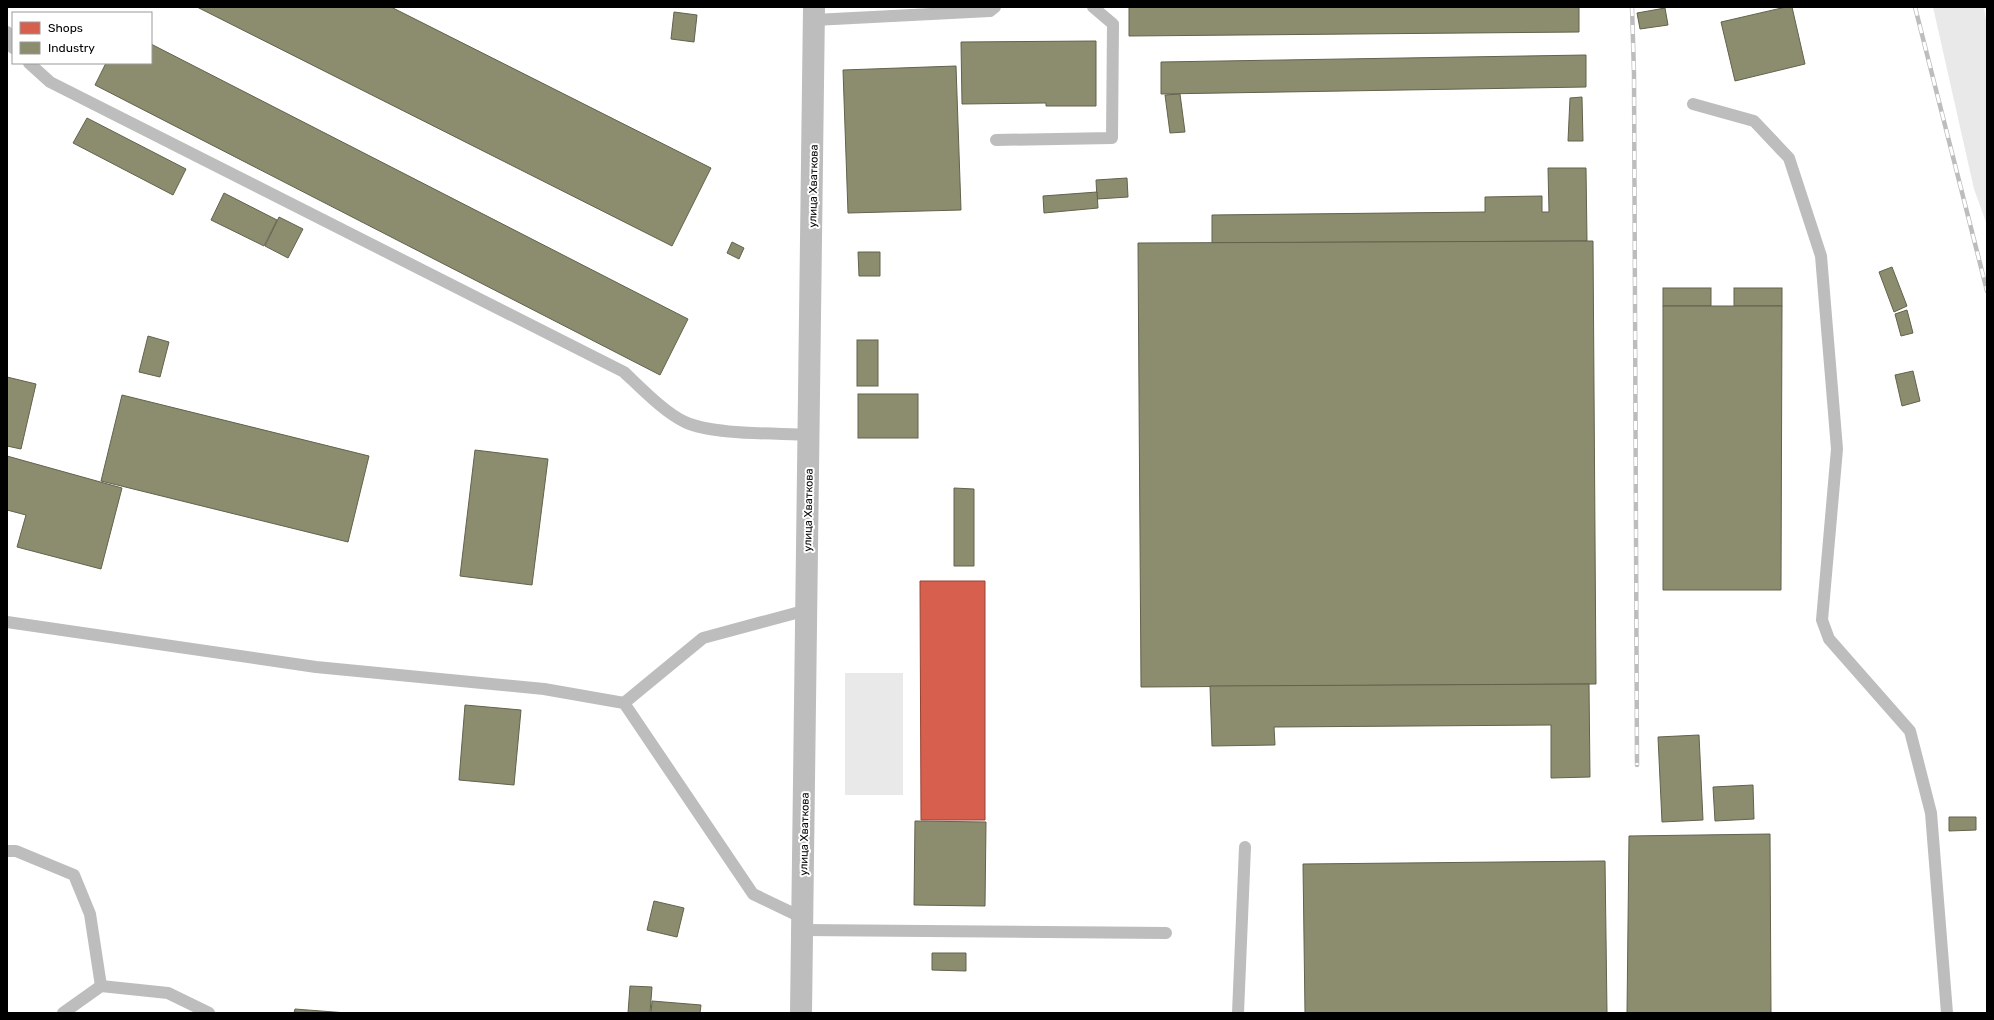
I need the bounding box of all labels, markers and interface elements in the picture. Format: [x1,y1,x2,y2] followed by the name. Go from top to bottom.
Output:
[12,12,152,64] legend
[48,21,83,35] text: Shops
[48,41,95,55] text: Industry
[806,144,821,228] street label: улица Хваткова
[801,468,816,552] street label: улица Хваткова
[797,792,812,876] street label: улица Хваткова

